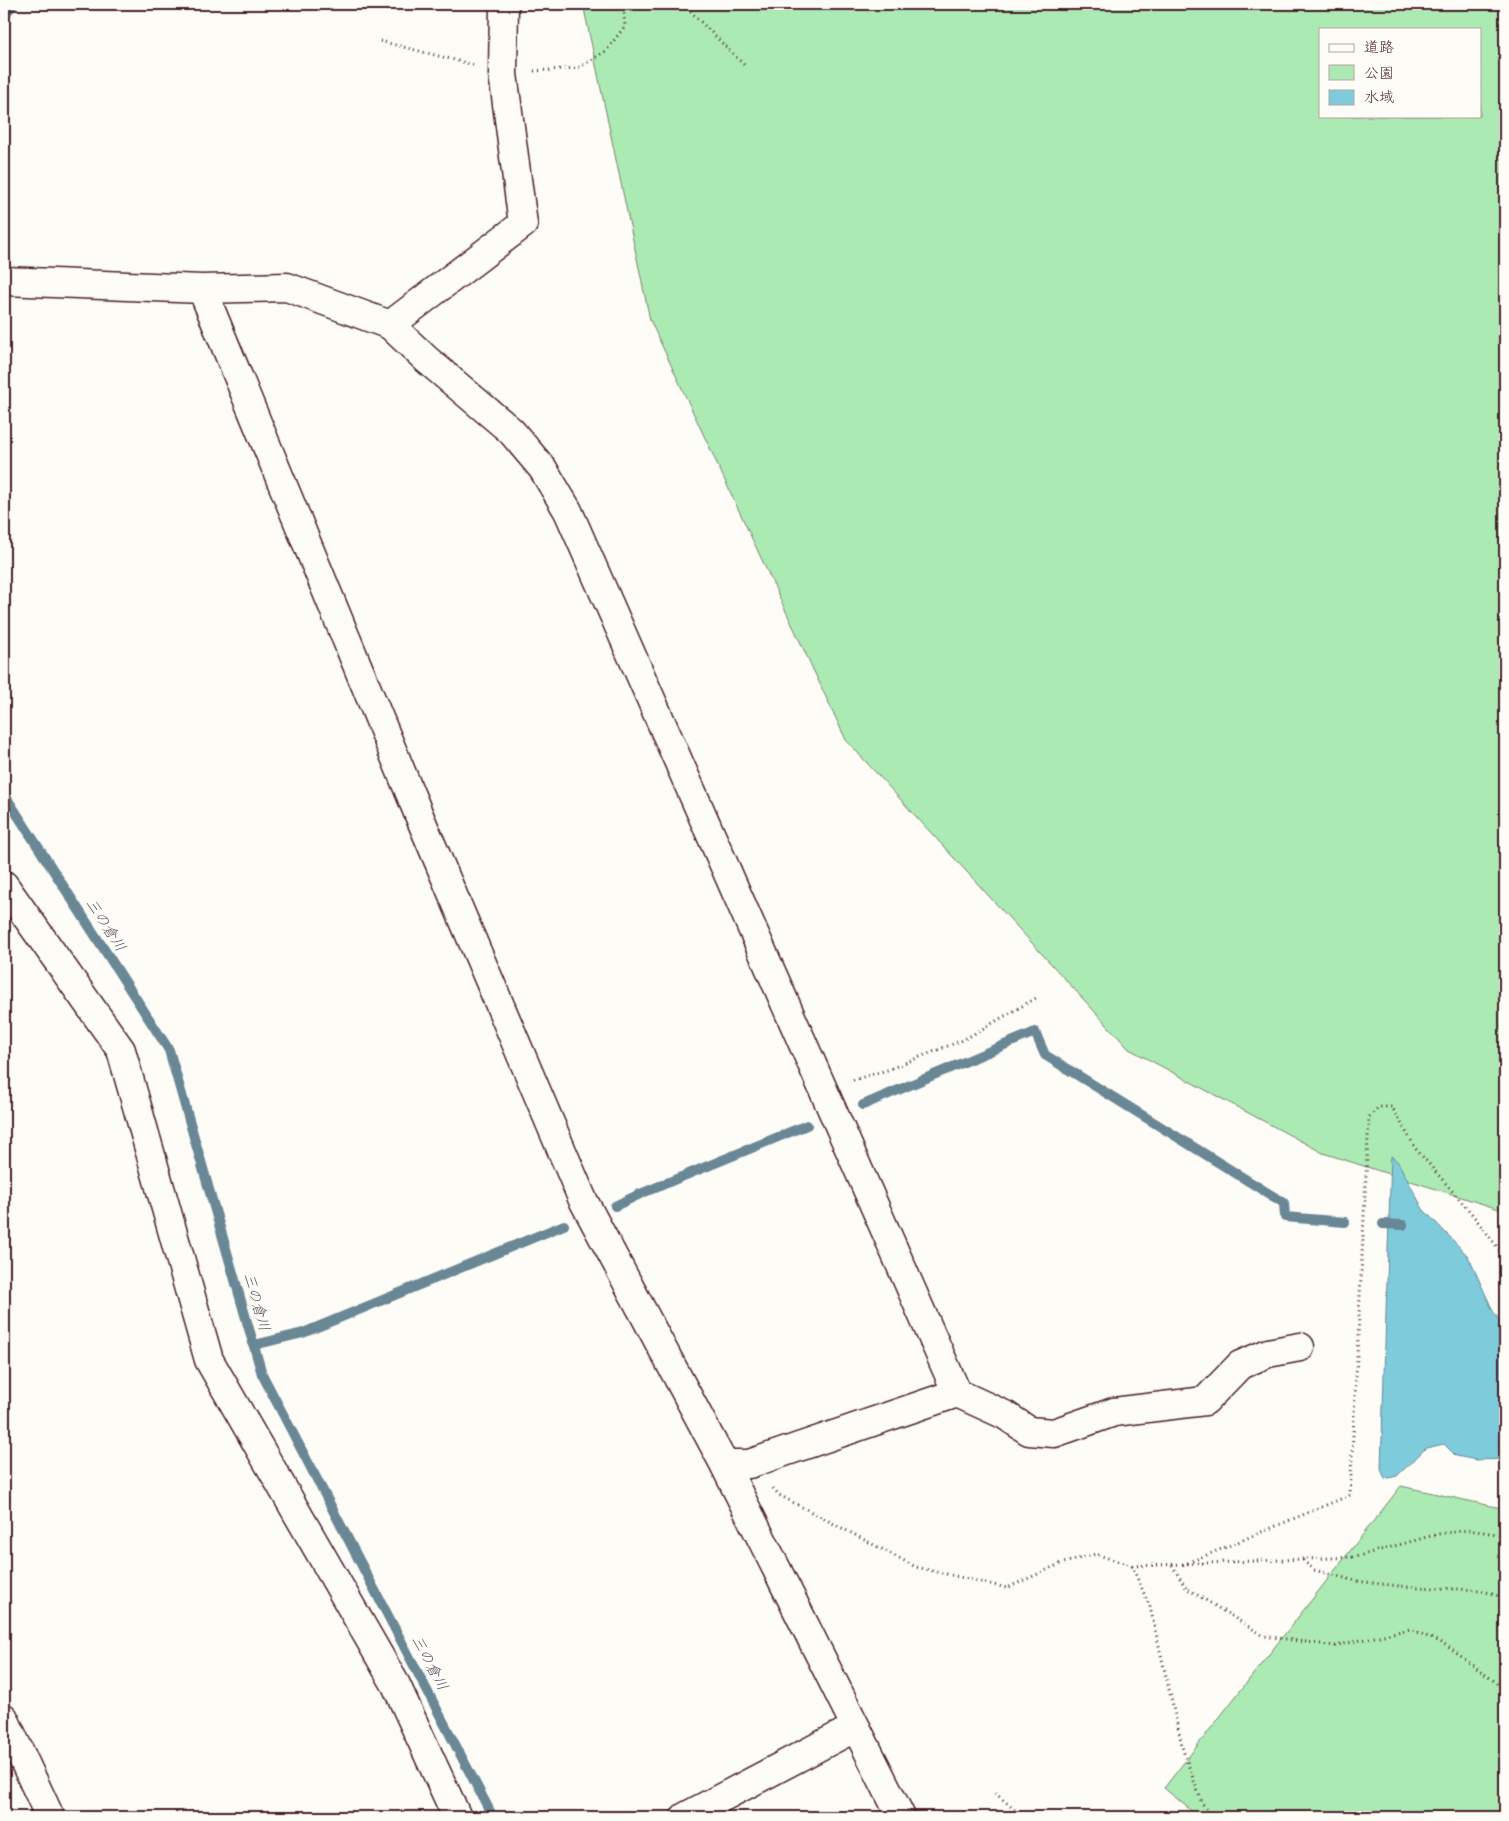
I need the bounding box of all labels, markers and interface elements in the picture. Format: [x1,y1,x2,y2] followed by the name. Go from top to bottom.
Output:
[1319,28,1482,118] legend
[1364,37,1394,57] text: 道路
[1364,63,1394,83] text: 公園
[1364,87,1394,107] text: 水域
[81,894,131,956] water label: 三の倉川
[239,1270,275,1334] water label: 三の倉川
[407,1632,453,1694] water label: 三の倉川

